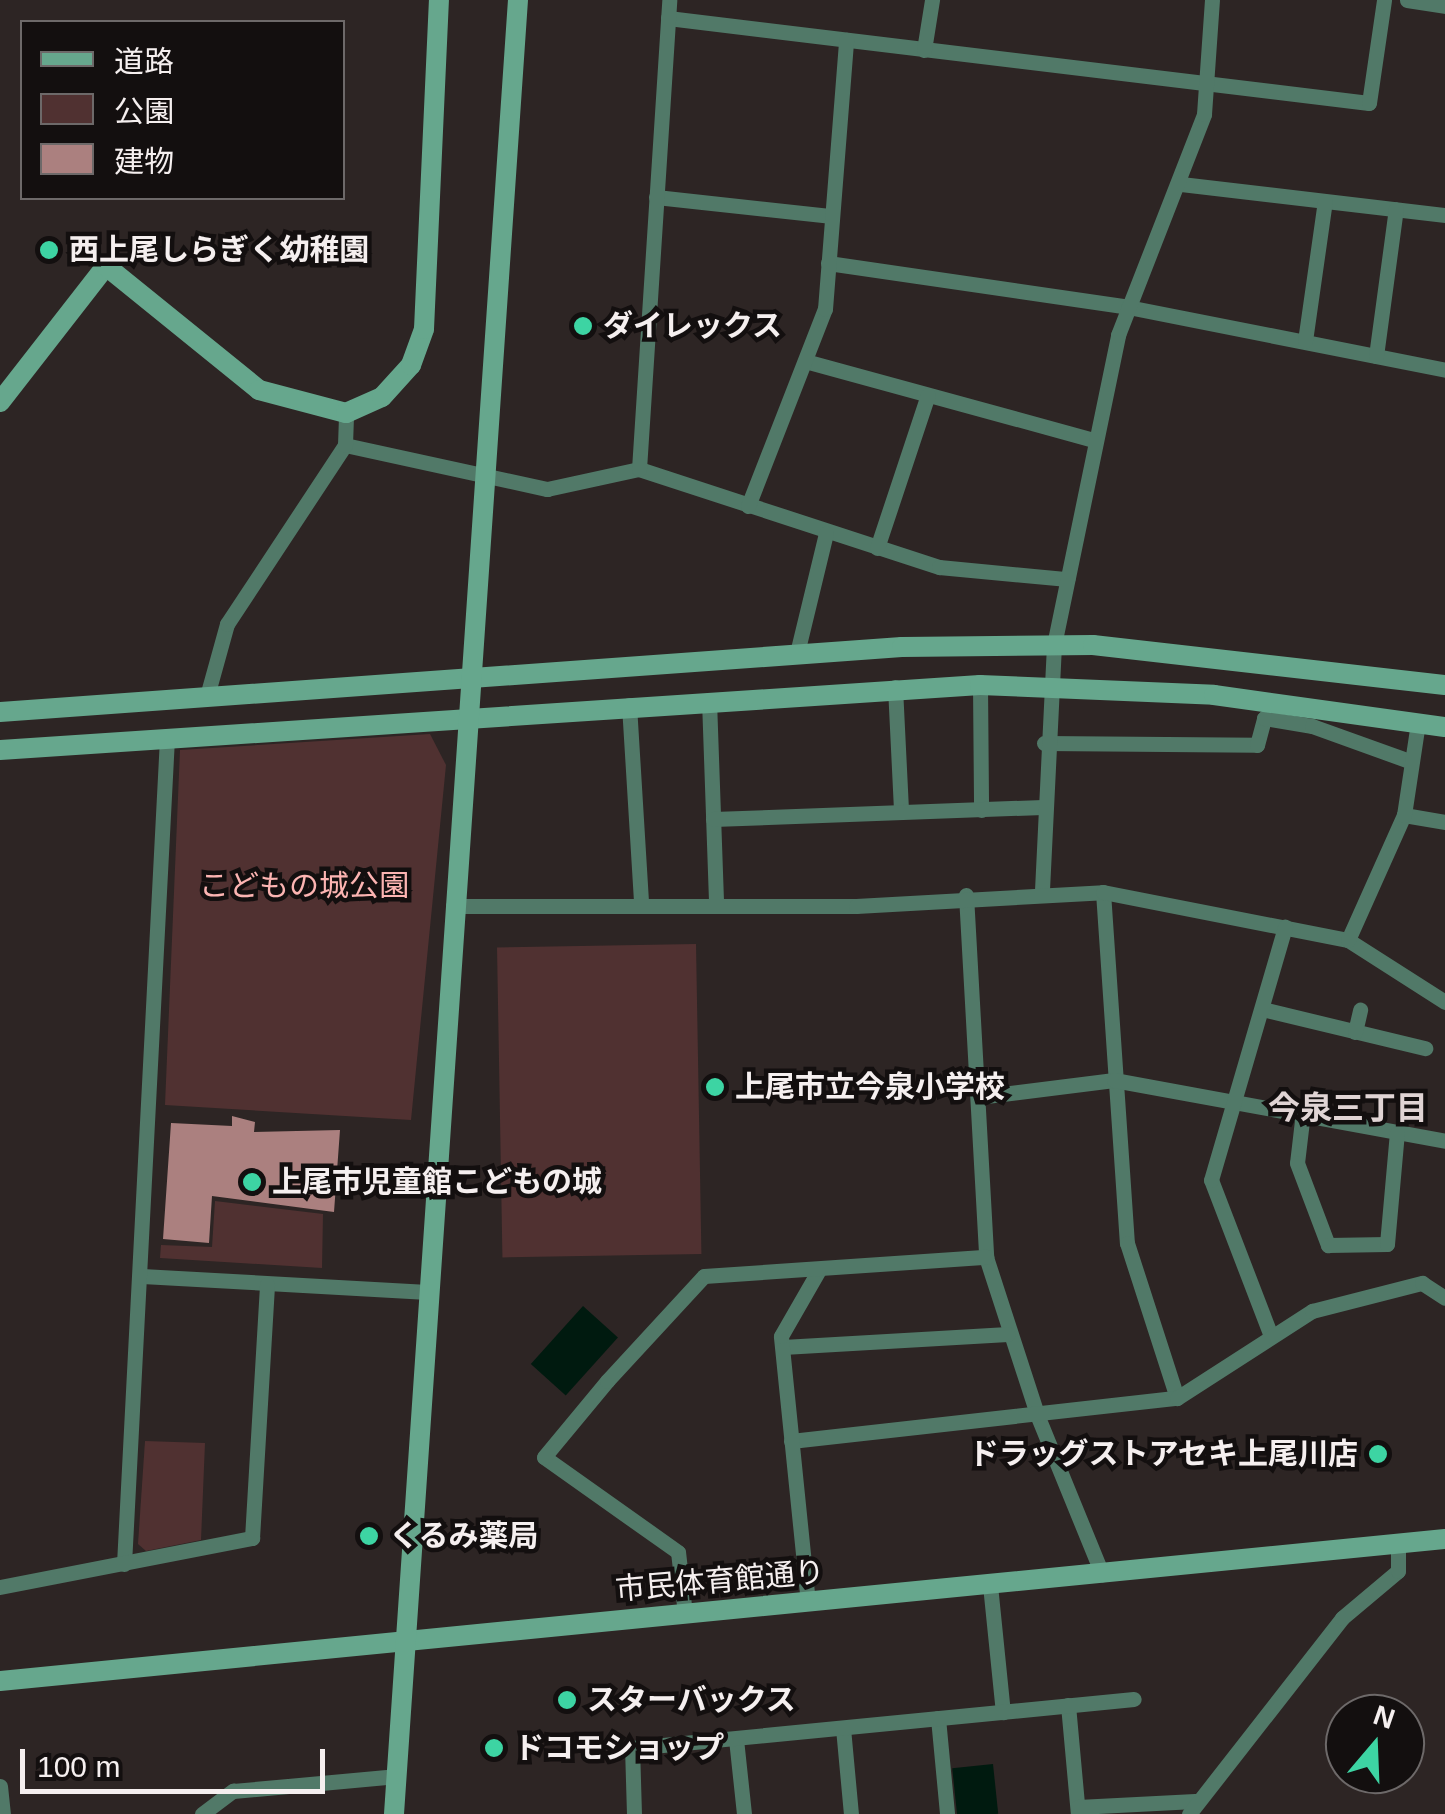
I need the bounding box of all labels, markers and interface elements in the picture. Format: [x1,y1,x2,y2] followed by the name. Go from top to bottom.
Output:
[20,20,345,200] legend
[114,45,174,78] text: 道路
[114,95,174,128] text: 公園
[114,145,174,178] text: 建物
[69,232,369,268] place label: 西上尾しらぎく幼稚園
[38,239,60,261] marker: 西上尾しらぎく幼稚園
[603,308,783,344] place label: ダイレックス
[572,315,594,337] marker: ダイレックス
[199,868,409,904] park label: こどもの城公園
[735,1069,1005,1105] place label: 上尾市立今泉小学校
[704,1076,726,1098] marker: 上尾市立今泉小学校
[1268,1089,1428,1127] district label: 今泉三丁目
[272,1164,602,1200] place label: 上尾市児童館こどもの城
[241,1171,263,1193] marker: 上尾市児童館こどもの城
[968,1436,1358,1472] place label: ドラッグストアセキ上尾川店
[1367,1443,1389,1465] marker: ドラッグストアセキ上尾川店
[389,1518,539,1554] place label: くるみ薬局
[358,1525,380,1547] marker: くるみ薬局
[614,1554,826,1608] street label: 市民体育館通り
[587,1682,797,1718] place label: スターバックス
[556,1689,578,1711] marker: スターバックス
[1325,1694,1425,1794] north arrow
[1370,1699,1399,1735] text: N
[25,1729,330,1791] scale bar
[514,1730,724,1766] place label: ドコモショップ
[483,1737,505,1759] marker: ドコモショップ
[37,1750,120,1783] text: 100 m

